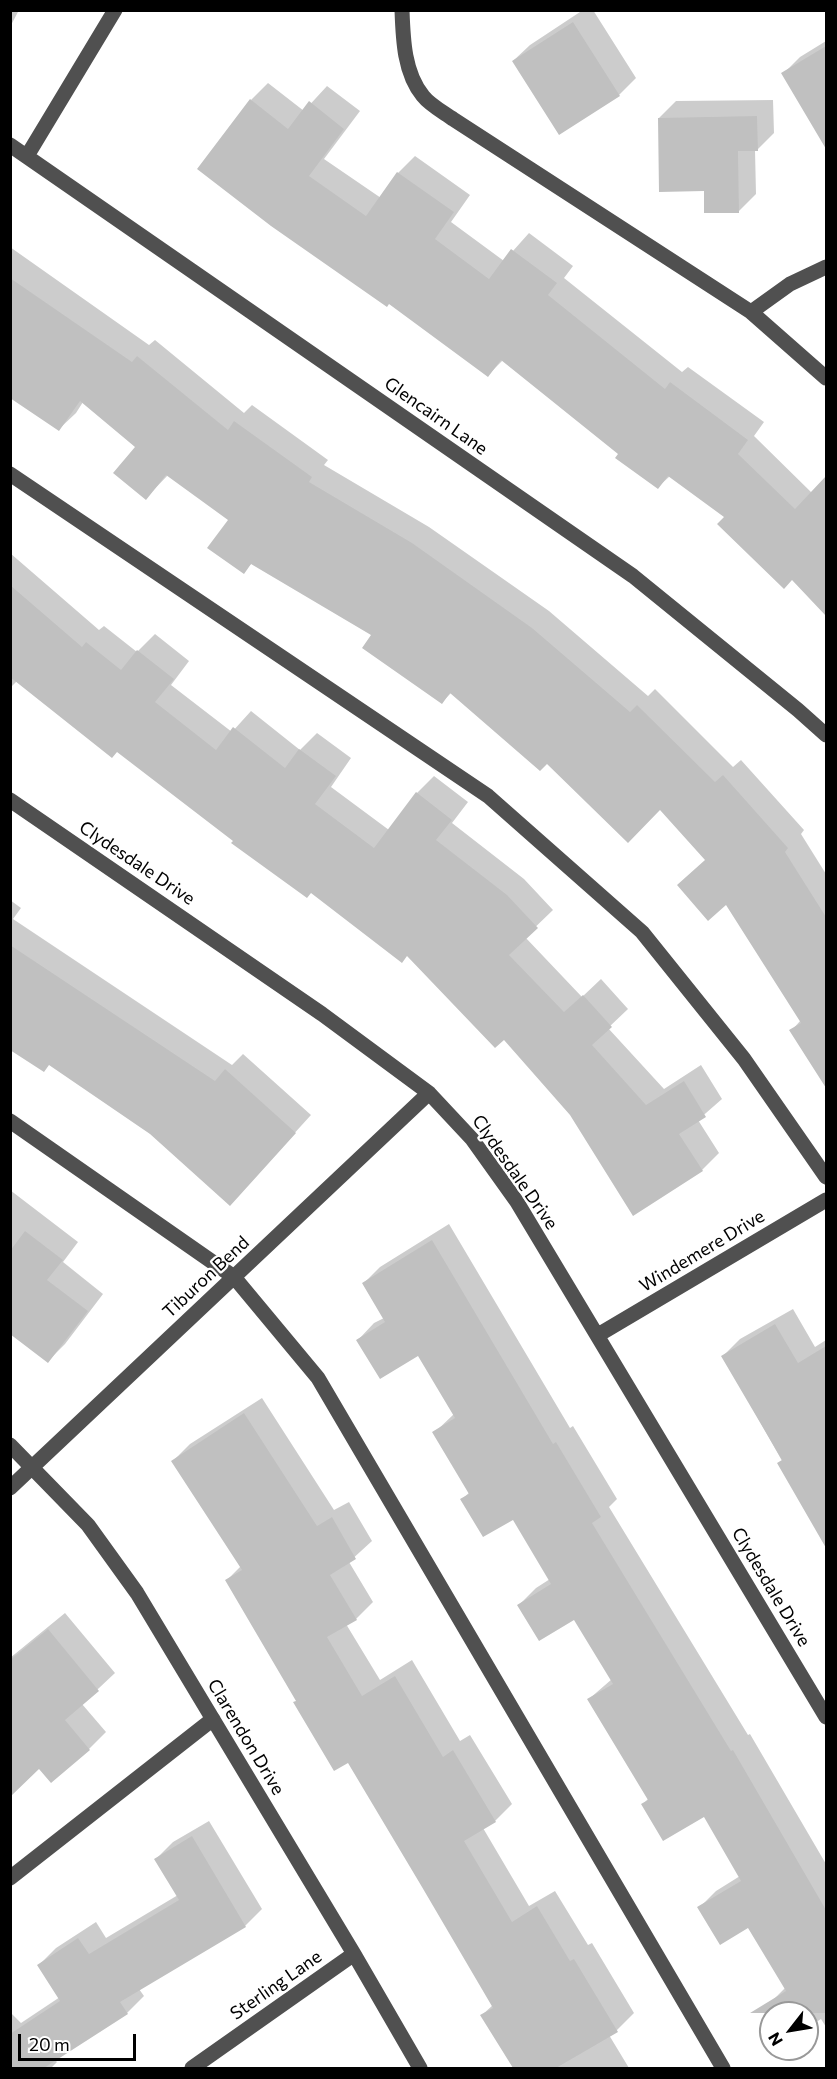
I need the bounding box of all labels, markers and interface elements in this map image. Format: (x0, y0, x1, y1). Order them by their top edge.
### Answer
street label: Glencairn Lane (380, 372, 492, 460)
street label: Clydesdale Drive (75, 816, 199, 910)
street label: Clydesdale Drive (467, 1111, 563, 1233)
street label: Windemere Drive (636, 1205, 768, 1297)
street label: Tiburon Bend (158, 1232, 254, 1322)
street label: Clydesdale Drive (727, 1524, 815, 1650)
street label: Clarendon Drive (203, 1675, 289, 1799)
street label: Sterling Lane (226, 1946, 326, 2024)
north arrow (759, 2001, 819, 2061)
scale bar (21, 2022, 140, 2060)
text: N (764, 2029, 786, 2050)
text: 20 m (29, 2033, 70, 2055)

